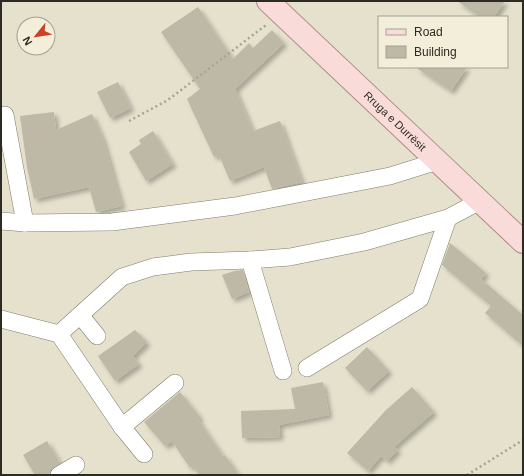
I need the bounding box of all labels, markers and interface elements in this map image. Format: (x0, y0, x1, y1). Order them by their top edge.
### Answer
north arrow (16, 16, 56, 56)
legend (378, 16, 508, 68)
text: Road (414, 25, 443, 39)
text: N (20, 35, 35, 47)
text: Building (414, 45, 457, 59)
street label: Rruga e Durrësit (362, 89, 429, 153)

